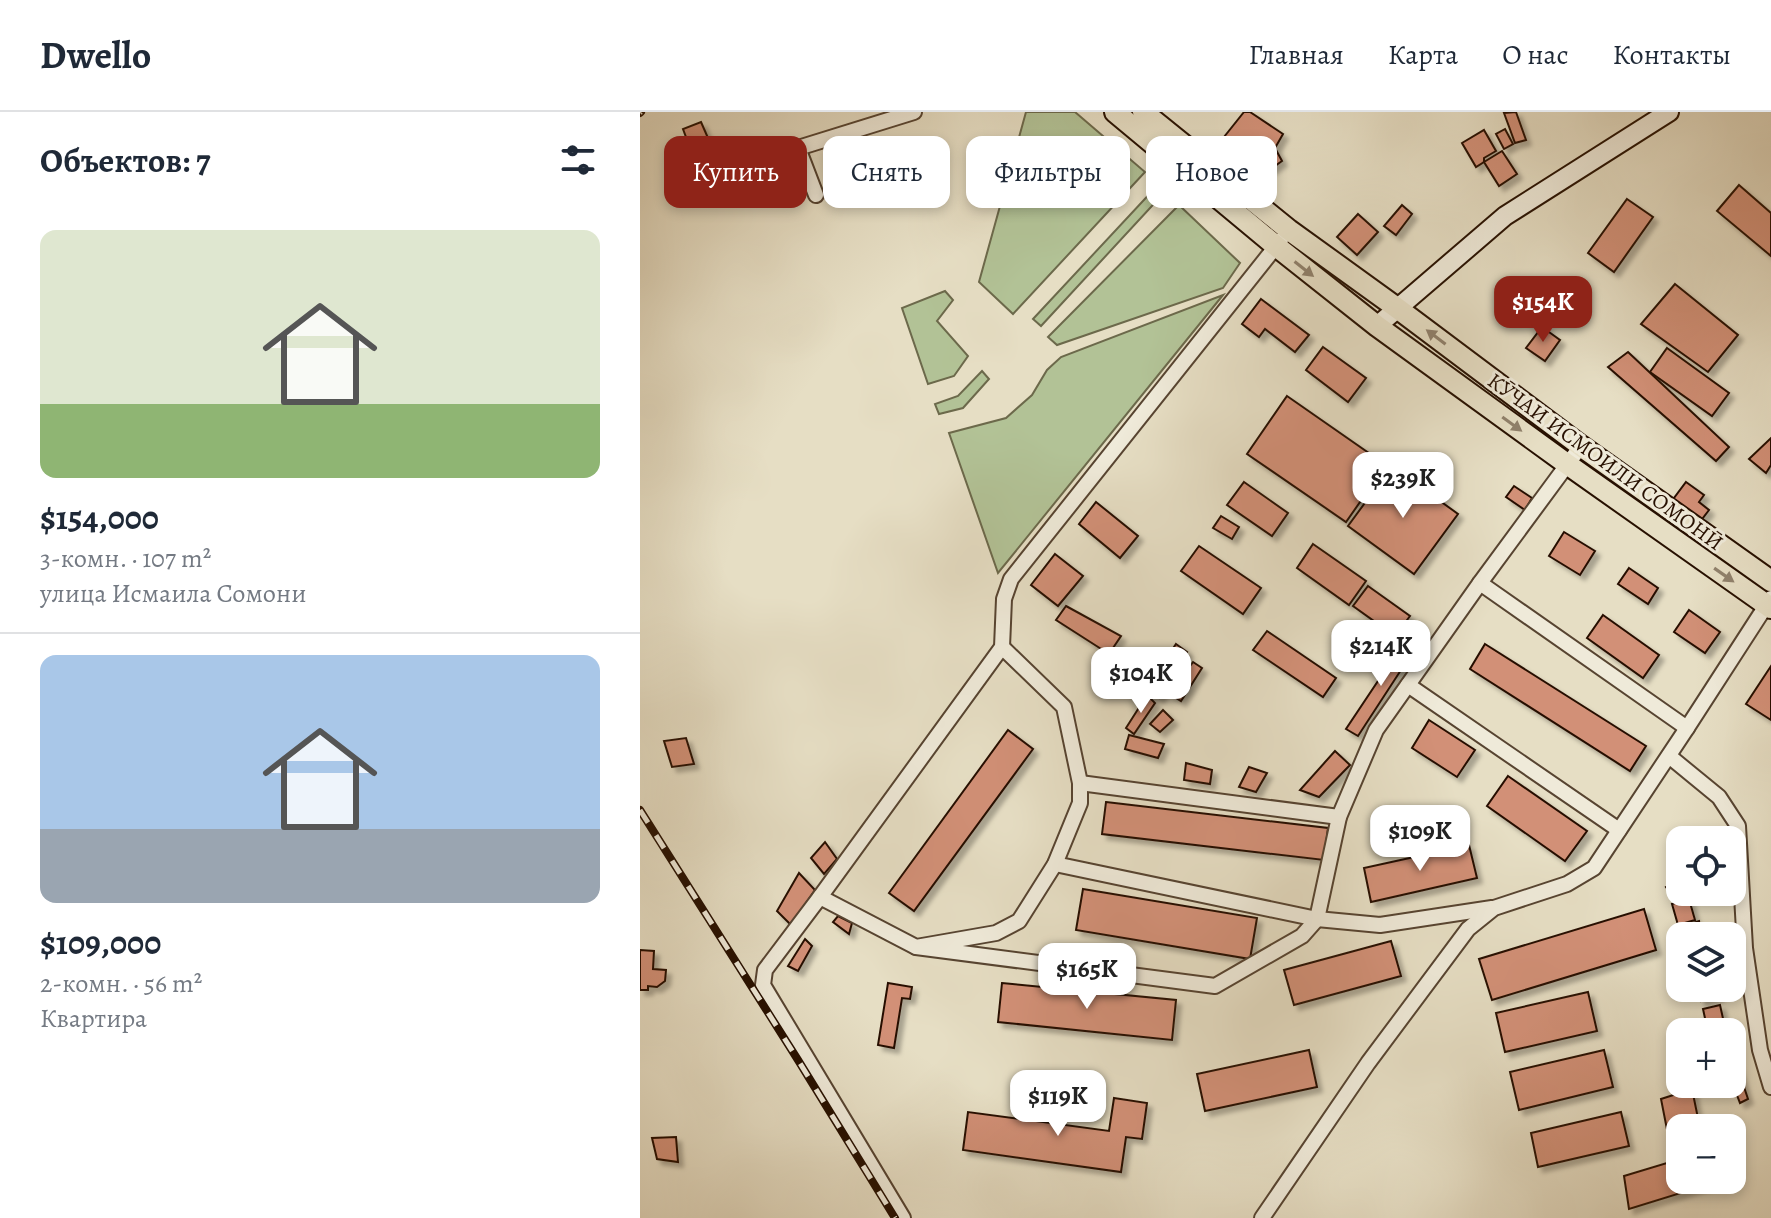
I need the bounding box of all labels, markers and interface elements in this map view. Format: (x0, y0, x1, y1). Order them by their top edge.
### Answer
text: Dwello (40, 29, 151, 81)
text: Главная (1248, 36, 1344, 74)
text: Карта (1388, 36, 1458, 74)
text: О нас (1502, 36, 1569, 74)
text: Контакты (1613, 36, 1731, 74)
chip: Купить (664, 136, 807, 208)
chip: Снять (823, 136, 950, 208)
chip: Фильтры (966, 136, 1130, 208)
chip: Новое (1146, 136, 1277, 208)
text: Объектов: 7 (40, 137, 211, 184)
icon: filters (556, 138, 600, 182)
one-way arrow (1294, 260, 1314, 276)
pin: $154K (1487, 276, 1599, 344)
icon: home (248, 282, 392, 426)
text: $154K (1512, 284, 1574, 319)
one-way arrow (1426, 330, 1446, 346)
street label: КӮЧАИ ИСМОИЛИ СОМОНӢ (1481, 366, 1729, 558)
one-way arrow (1502, 416, 1523, 432)
pin: $239K (1347, 452, 1459, 520)
text: $239K (1371, 460, 1435, 495)
text: $154,000 (40, 494, 159, 541)
text: 3-комн. · 107 m² (40, 541, 211, 576)
one-way arrow (1714, 567, 1734, 583)
text: улица Исмаила Сомони (40, 576, 306, 611)
pin: $214K (1325, 620, 1437, 688)
text: $214K (1349, 628, 1413, 663)
pin: $104K (1085, 647, 1197, 715)
text: $104K (1109, 655, 1173, 690)
icon: home (248, 707, 392, 851)
pin: $109K (1364, 805, 1476, 873)
text: $109K (1388, 813, 1452, 848)
map controls (1666, 826, 1746, 1194)
button: locate (1666, 826, 1746, 906)
text: $109,000 (40, 919, 161, 966)
button: layers (1666, 922, 1746, 1002)
pin: $165K (1031, 943, 1143, 1011)
text: $165K (1056, 951, 1118, 986)
text: 2-комн. · 56 m² (40, 966, 202, 1001)
text: Квартира (40, 1001, 147, 1036)
button: + (1666, 1018, 1746, 1098)
pin: $119K (1002, 1070, 1114, 1138)
text: $119K (1028, 1078, 1088, 1113)
button: − (1666, 1114, 1746, 1194)

